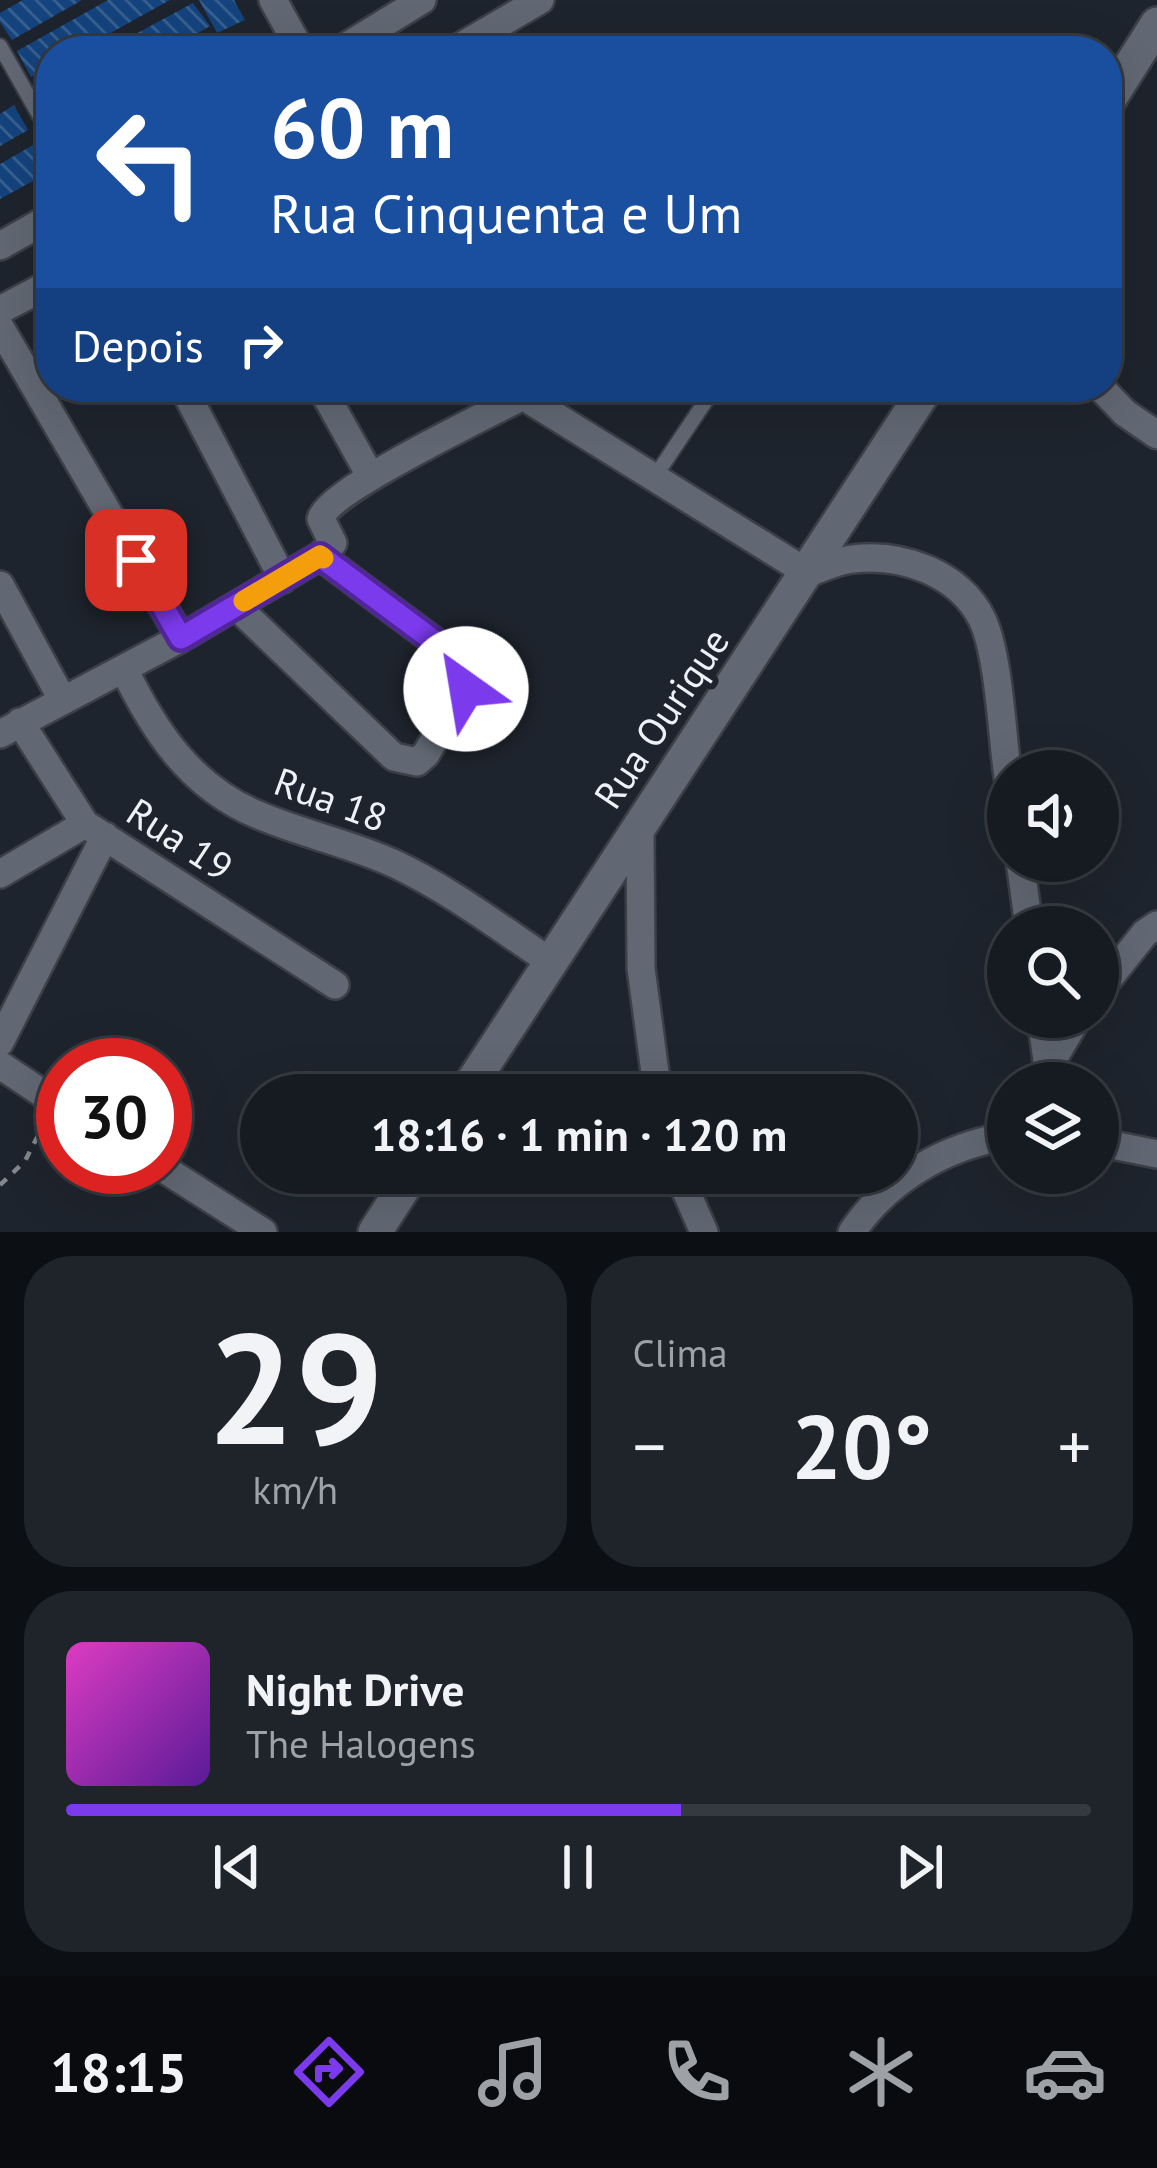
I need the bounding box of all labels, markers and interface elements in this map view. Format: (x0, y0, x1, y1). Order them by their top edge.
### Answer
text: 60 m (270, 72, 454, 181)
icon: left (72, 84, 228, 240)
text: Rua Cinquenta e Um (270, 178, 742, 248)
icon: right (228, 312, 294, 378)
text: Depois (72, 316, 204, 374)
pin (85, 509, 187, 611)
icon: arrive (103, 527, 169, 593)
street label: Rua Ourique (582, 618, 740, 818)
position arrow (403, 626, 529, 752)
map controls (987, 750, 1119, 1194)
button: sound (987, 750, 1119, 882)
street label: Rua 18 (268, 755, 394, 843)
street label: Rua 19 (117, 786, 243, 892)
button: search (987, 906, 1119, 1038)
speed limit sign: 30 (36, 1038, 192, 1194)
button: layers (987, 1062, 1119, 1194)
text: 18:16 · 1 min · 120 m (371, 1105, 787, 1163)
text: 29 (207, 1285, 384, 1487)
text: Clima (633, 1327, 728, 1378)
text: 20° (791, 1387, 932, 1504)
text: − (633, 1403, 666, 1488)
text: + (1058, 1403, 1091, 1488)
text: km/h (253, 1464, 338, 1515)
text: Night Drive (246, 1660, 464, 1718)
text: The Halogens (246, 1718, 476, 1769)
icon: previous (204, 1834, 270, 1900)
icon: pause (545, 1834, 611, 1900)
icon: next (887, 1834, 953, 1900)
icon: directions (287, 2030, 371, 2114)
icon: music (471, 2030, 555, 2114)
icon: phone (655, 2030, 739, 2114)
icon: climate (839, 2030, 923, 2114)
icon: car (1023, 2030, 1107, 2114)
text: 18:15 (50, 2037, 187, 2107)

